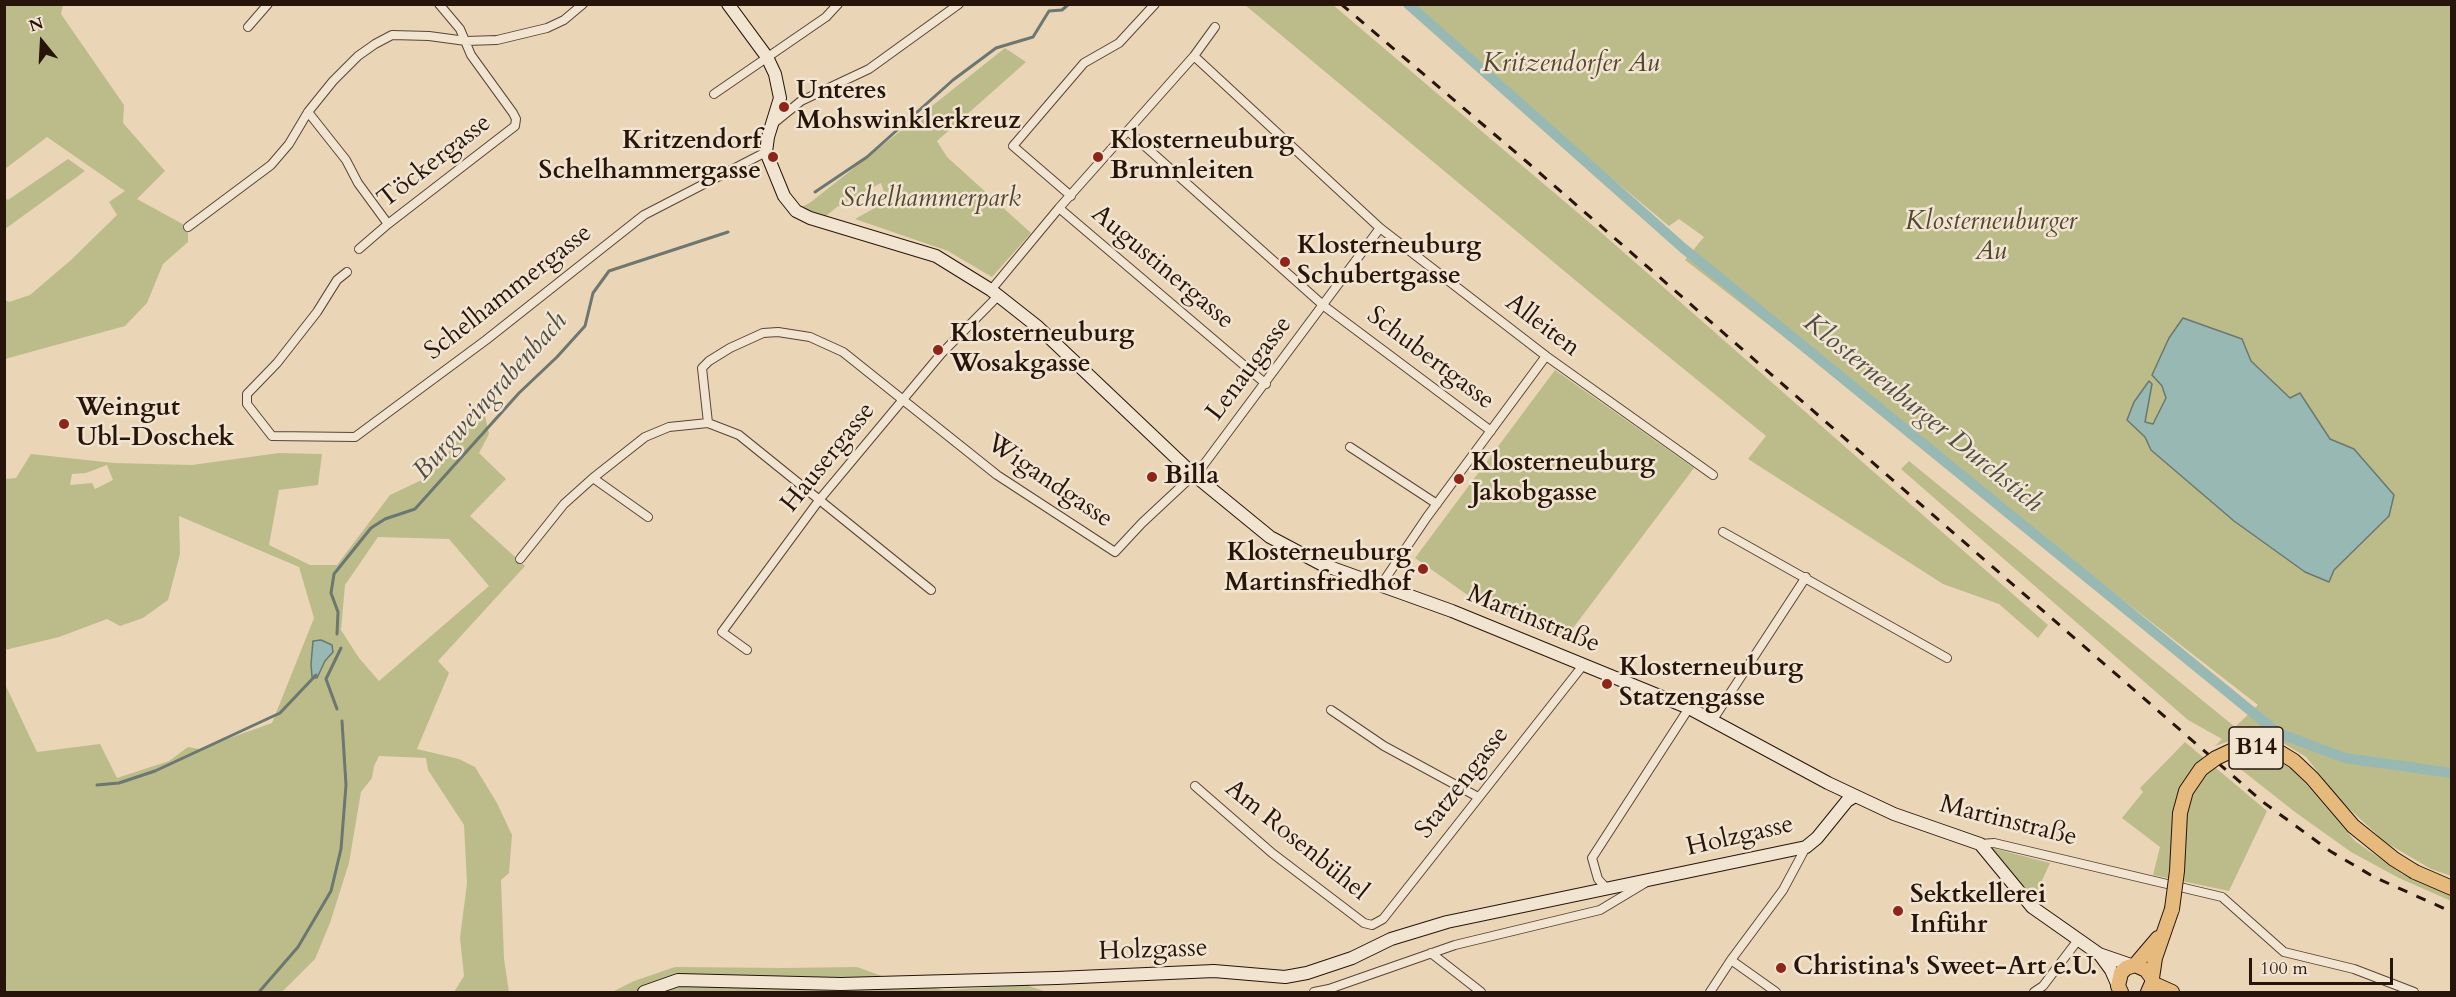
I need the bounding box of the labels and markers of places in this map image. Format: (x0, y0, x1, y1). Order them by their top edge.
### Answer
place label: Unteres Mohswinklerkreuz (796, 76, 1021, 138)
marker: Unteres Mohswinklerkreuz (777, 100, 791, 114)
place label: Kritzendorf Schelhammergasse (539, 126, 761, 188)
place label: Klosterneuburg Brunnleiten (1110, 126, 1294, 188)
marker: Kritzendorf Schelhammergasse (766, 150, 780, 164)
marker: Klosterneuburg Brunnleiten (1091, 150, 1105, 164)
place label: Klosterneuburg Schubertgasse (1297, 231, 1481, 292)
marker: Klosterneuburg Schubertgasse (1278, 255, 1292, 269)
place label: Klosterneuburg Wosakgasse (950, 319, 1134, 380)
marker: Klosterneuburg Wosakgasse (931, 343, 945, 357)
place label: Weingut Ubl-Doschek (76, 393, 235, 454)
marker: Weingut Ubl-Doschek (57, 417, 71, 431)
place label: Klosterneuburg Jakobgasse (1471, 448, 1655, 509)
place label: Billa (1164, 461, 1219, 493)
marker: Billa (1145, 470, 1159, 484)
marker: Klosterneuburg Jakobgasse (1452, 472, 1466, 486)
place label: Klosterneuburg Martinsfriedhof (1224, 538, 1411, 600)
marker: Klosterneuburg Martinsfriedhof (1416, 562, 1430, 576)
place label: Klosterneuburg Statzengasse (1619, 653, 1803, 714)
marker: Klosterneuburg Statzengasse (1600, 677, 1614, 691)
place label: Sektkellerei Inführ (1910, 880, 2046, 942)
marker: Sektkellerei Inführ (1891, 904, 1905, 918)
place label: Christina's Sweet-Art e.U. (1793, 952, 2098, 984)
marker: Christina's Sweet-Art e.U. (1774, 961, 1788, 975)

